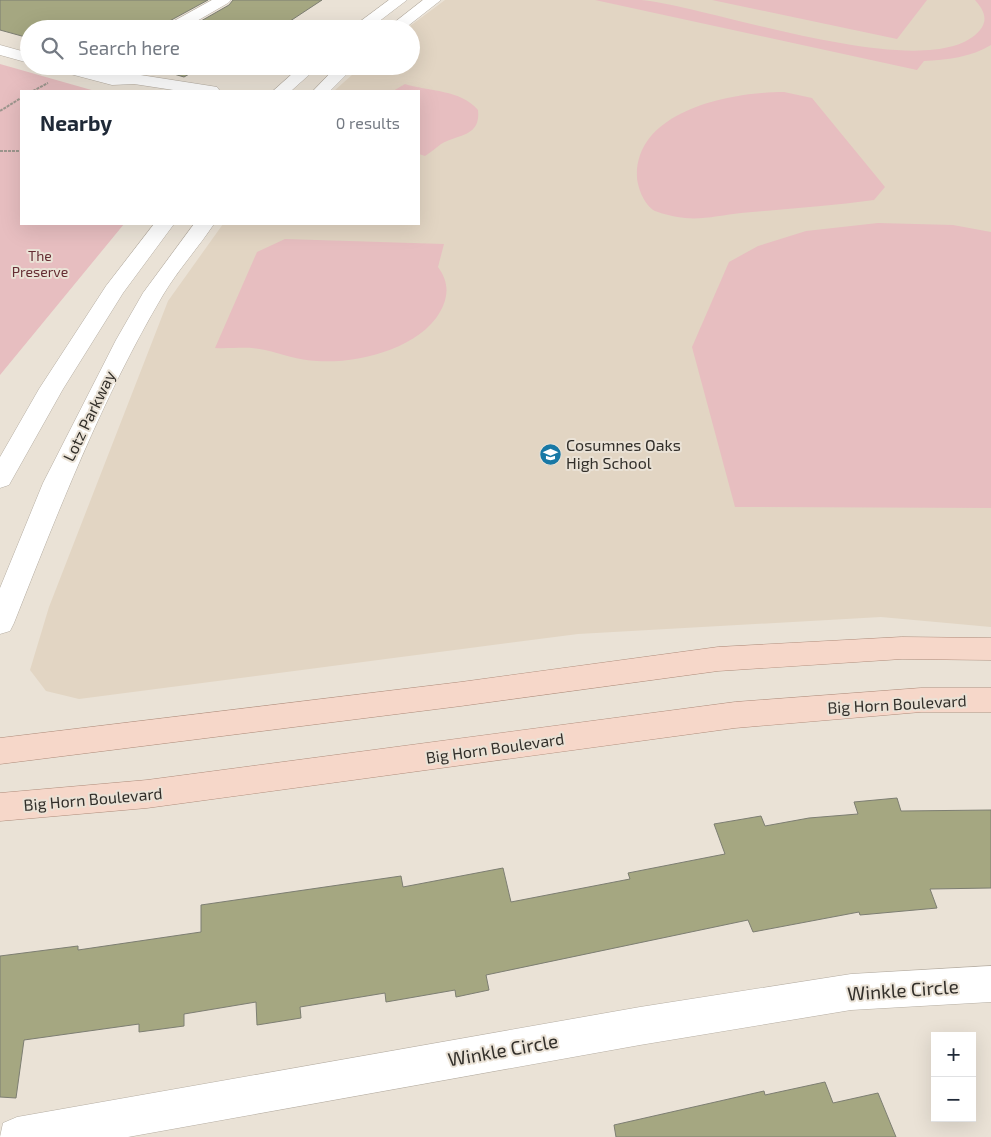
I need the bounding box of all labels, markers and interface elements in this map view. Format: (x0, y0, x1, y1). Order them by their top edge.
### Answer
search box (20, 20, 420, 75)
icon: search (38, 34, 66, 62)
text: Search here (78, 36, 180, 59)
text: Nearby (40, 110, 112, 135)
text: 0 results (336, 113, 400, 132)
park label: The Preserve (12, 247, 68, 280)
street label: Lotz Parkway (58, 367, 119, 464)
place label: Cosumnes Oaks High School (566, 435, 681, 472)
school or university icon: Cosumnes Oaks High School (538, 442, 562, 466)
street label: Big Horn Boulevard (827, 690, 967, 717)
street label: Big Horn Boulevard (425, 728, 565, 767)
street label: Big Horn Boulevard (23, 783, 163, 814)
street label: Winkle Circle (847, 974, 959, 1005)
street label: Winkle Circle (446, 1028, 560, 1071)
map controls (931, 1032, 976, 1122)
button: + (931, 1032, 976, 1077)
button: − (931, 1077, 976, 1122)

